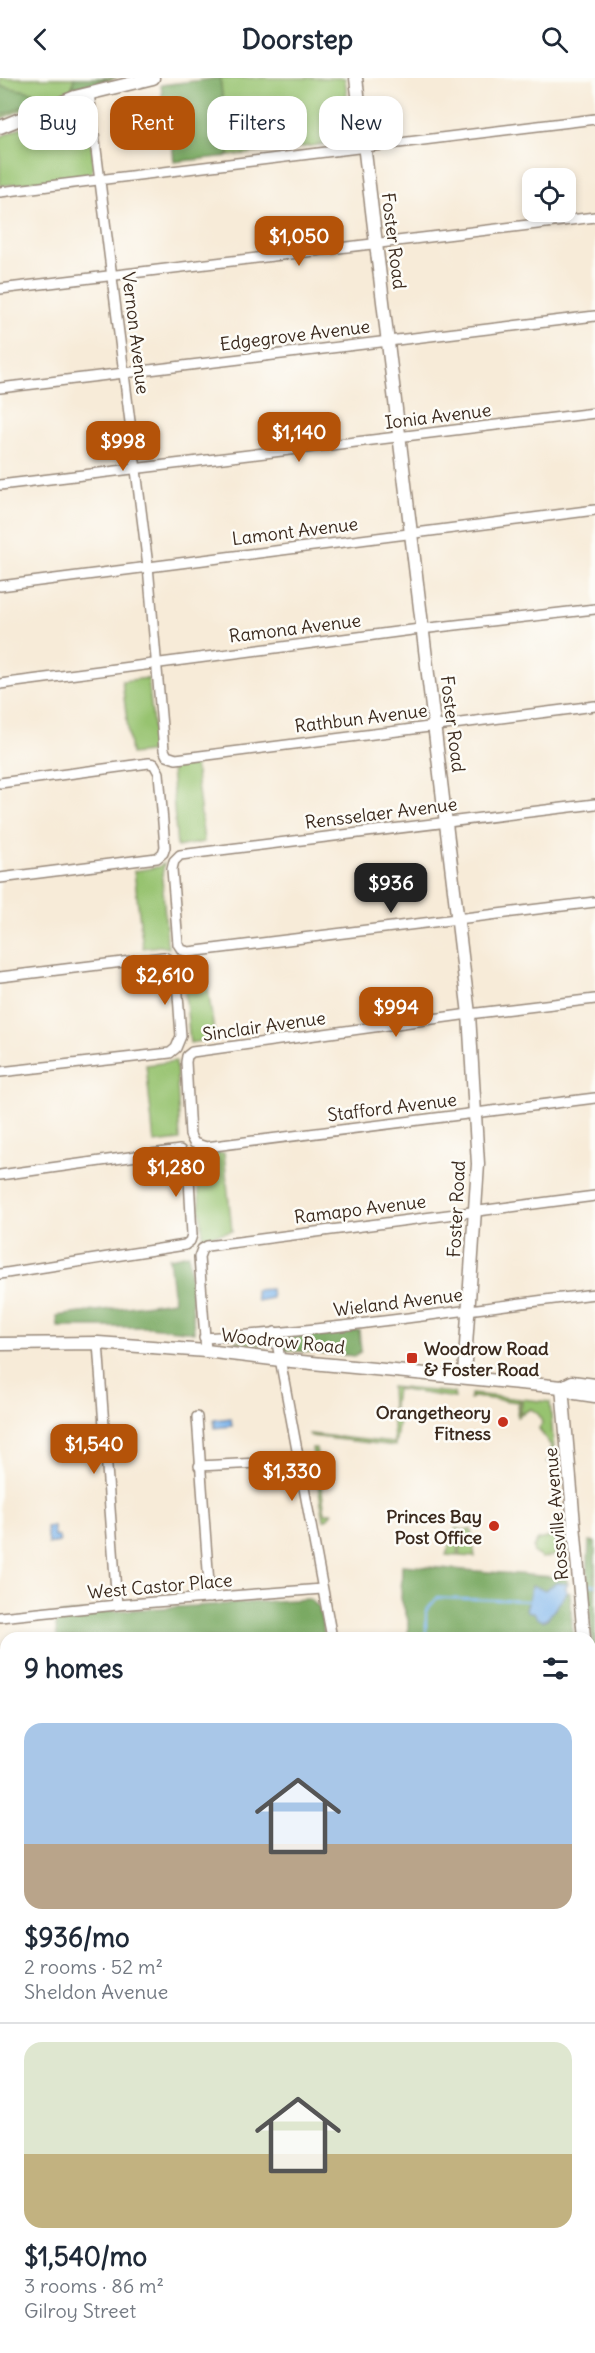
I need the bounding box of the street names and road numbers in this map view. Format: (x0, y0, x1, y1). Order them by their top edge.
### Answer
street label: Foster Road (377, 191, 411, 291)
street label: Vernon Avenue (117, 270, 155, 396)
street label: Edgegrove Avenue (219, 314, 371, 356)
street label: Ionia Avenue (384, 398, 492, 434)
street label: Lamont Avenue (231, 512, 359, 550)
street label: Ramona Avenue (228, 608, 362, 648)
street label: Foster Road (436, 674, 470, 774)
street label: Rathbun Avenue (293, 698, 429, 738)
street label: Rensselaer Avenue (304, 792, 458, 834)
street label: Sinclair Avenue (201, 1006, 327, 1046)
street label: Stafford Avenue (326, 1088, 458, 1126)
street label: Foster Road (442, 1159, 470, 1258)
street label: Ramapo Avenue (293, 1189, 427, 1229)
street label: Wieland Avenue (332, 1283, 464, 1321)
street label: Woodrow Road (220, 1323, 347, 1359)
street label: Rossville Avenue (539, 1447, 573, 1581)
street label: West Castor Place (87, 1568, 233, 1604)

